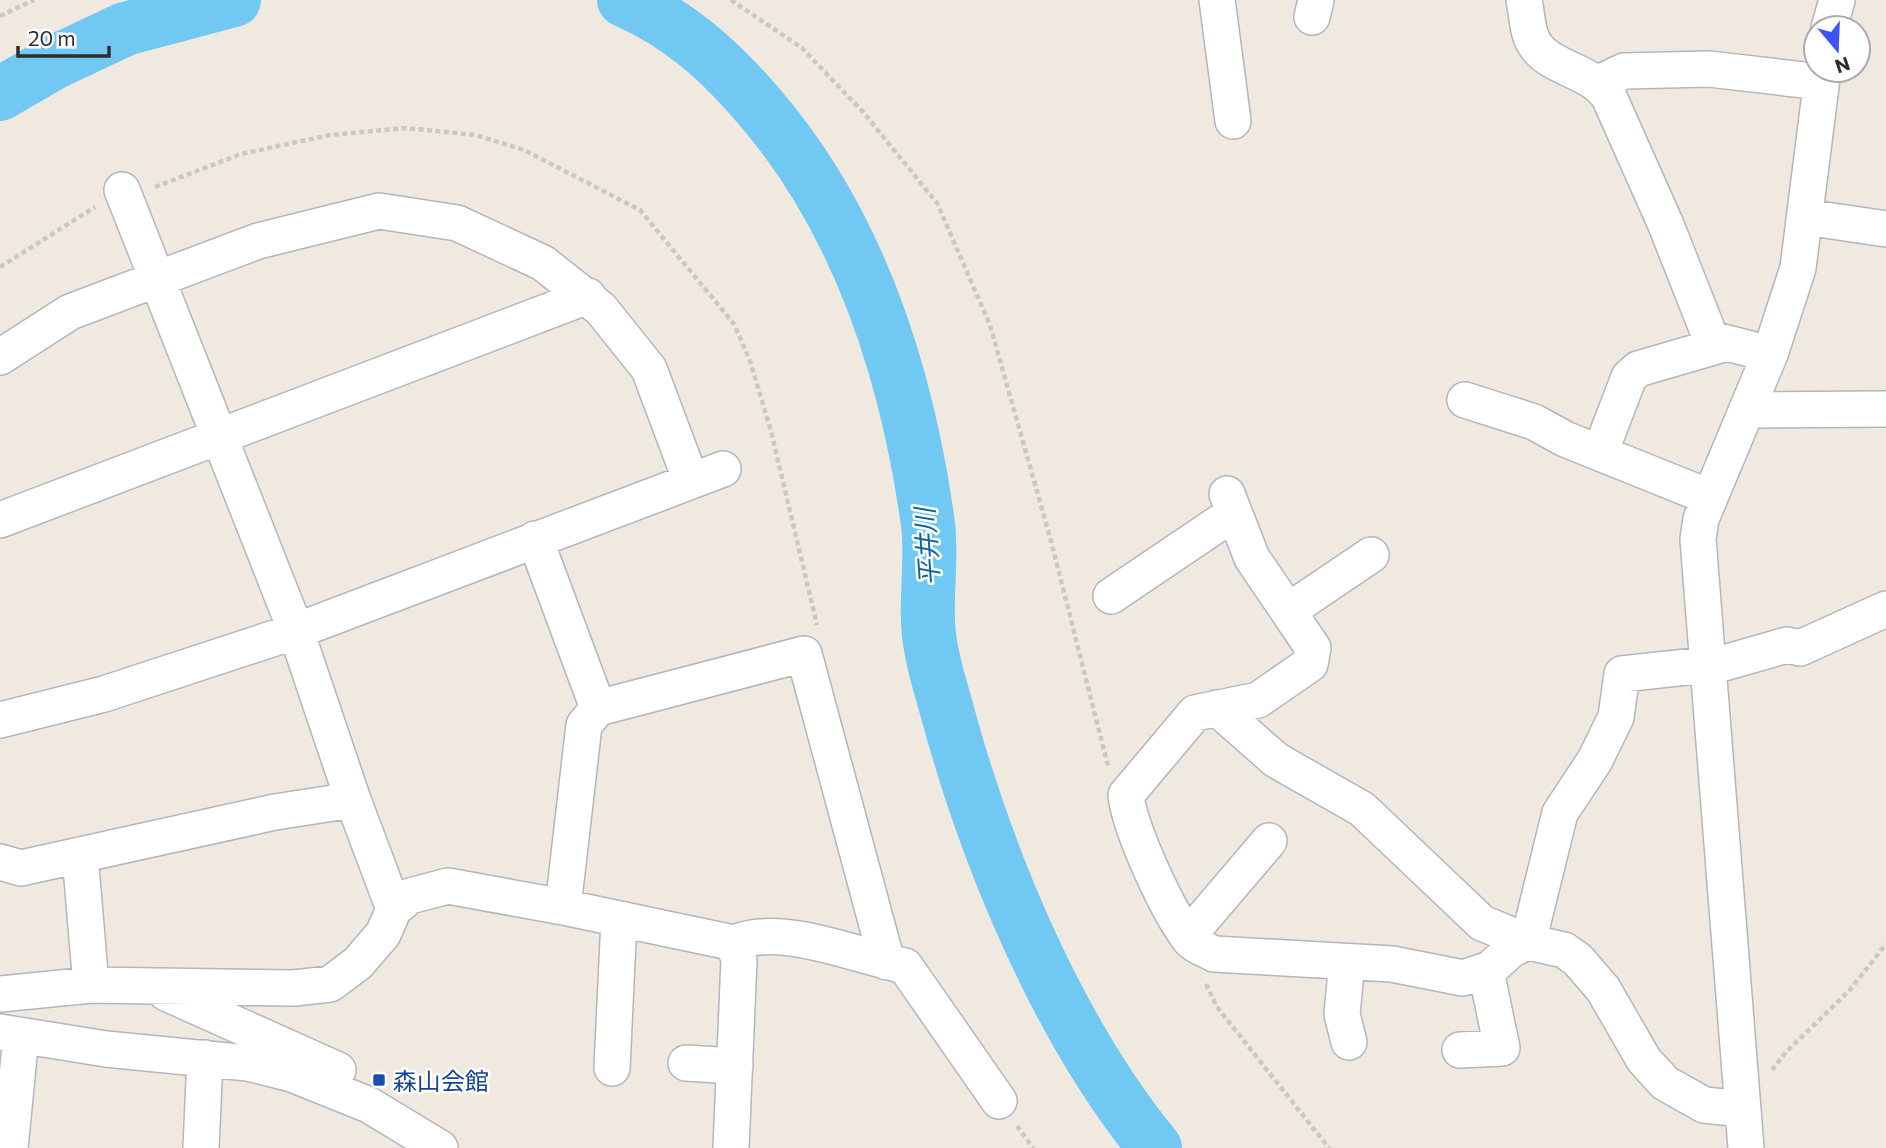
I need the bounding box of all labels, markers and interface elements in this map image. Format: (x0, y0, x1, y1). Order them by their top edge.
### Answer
scale bar (18, 14, 108, 58)
north arrow (1802, 14, 1872, 84)
text: 20 m (28, 25, 76, 50)
text: N (1832, 52, 1853, 79)
water label: 平井川 (908, 504, 944, 587)
place label: 森山会館 (393, 1066, 489, 1095)
marker: 森山会館 (371, 1072, 387, 1088)

